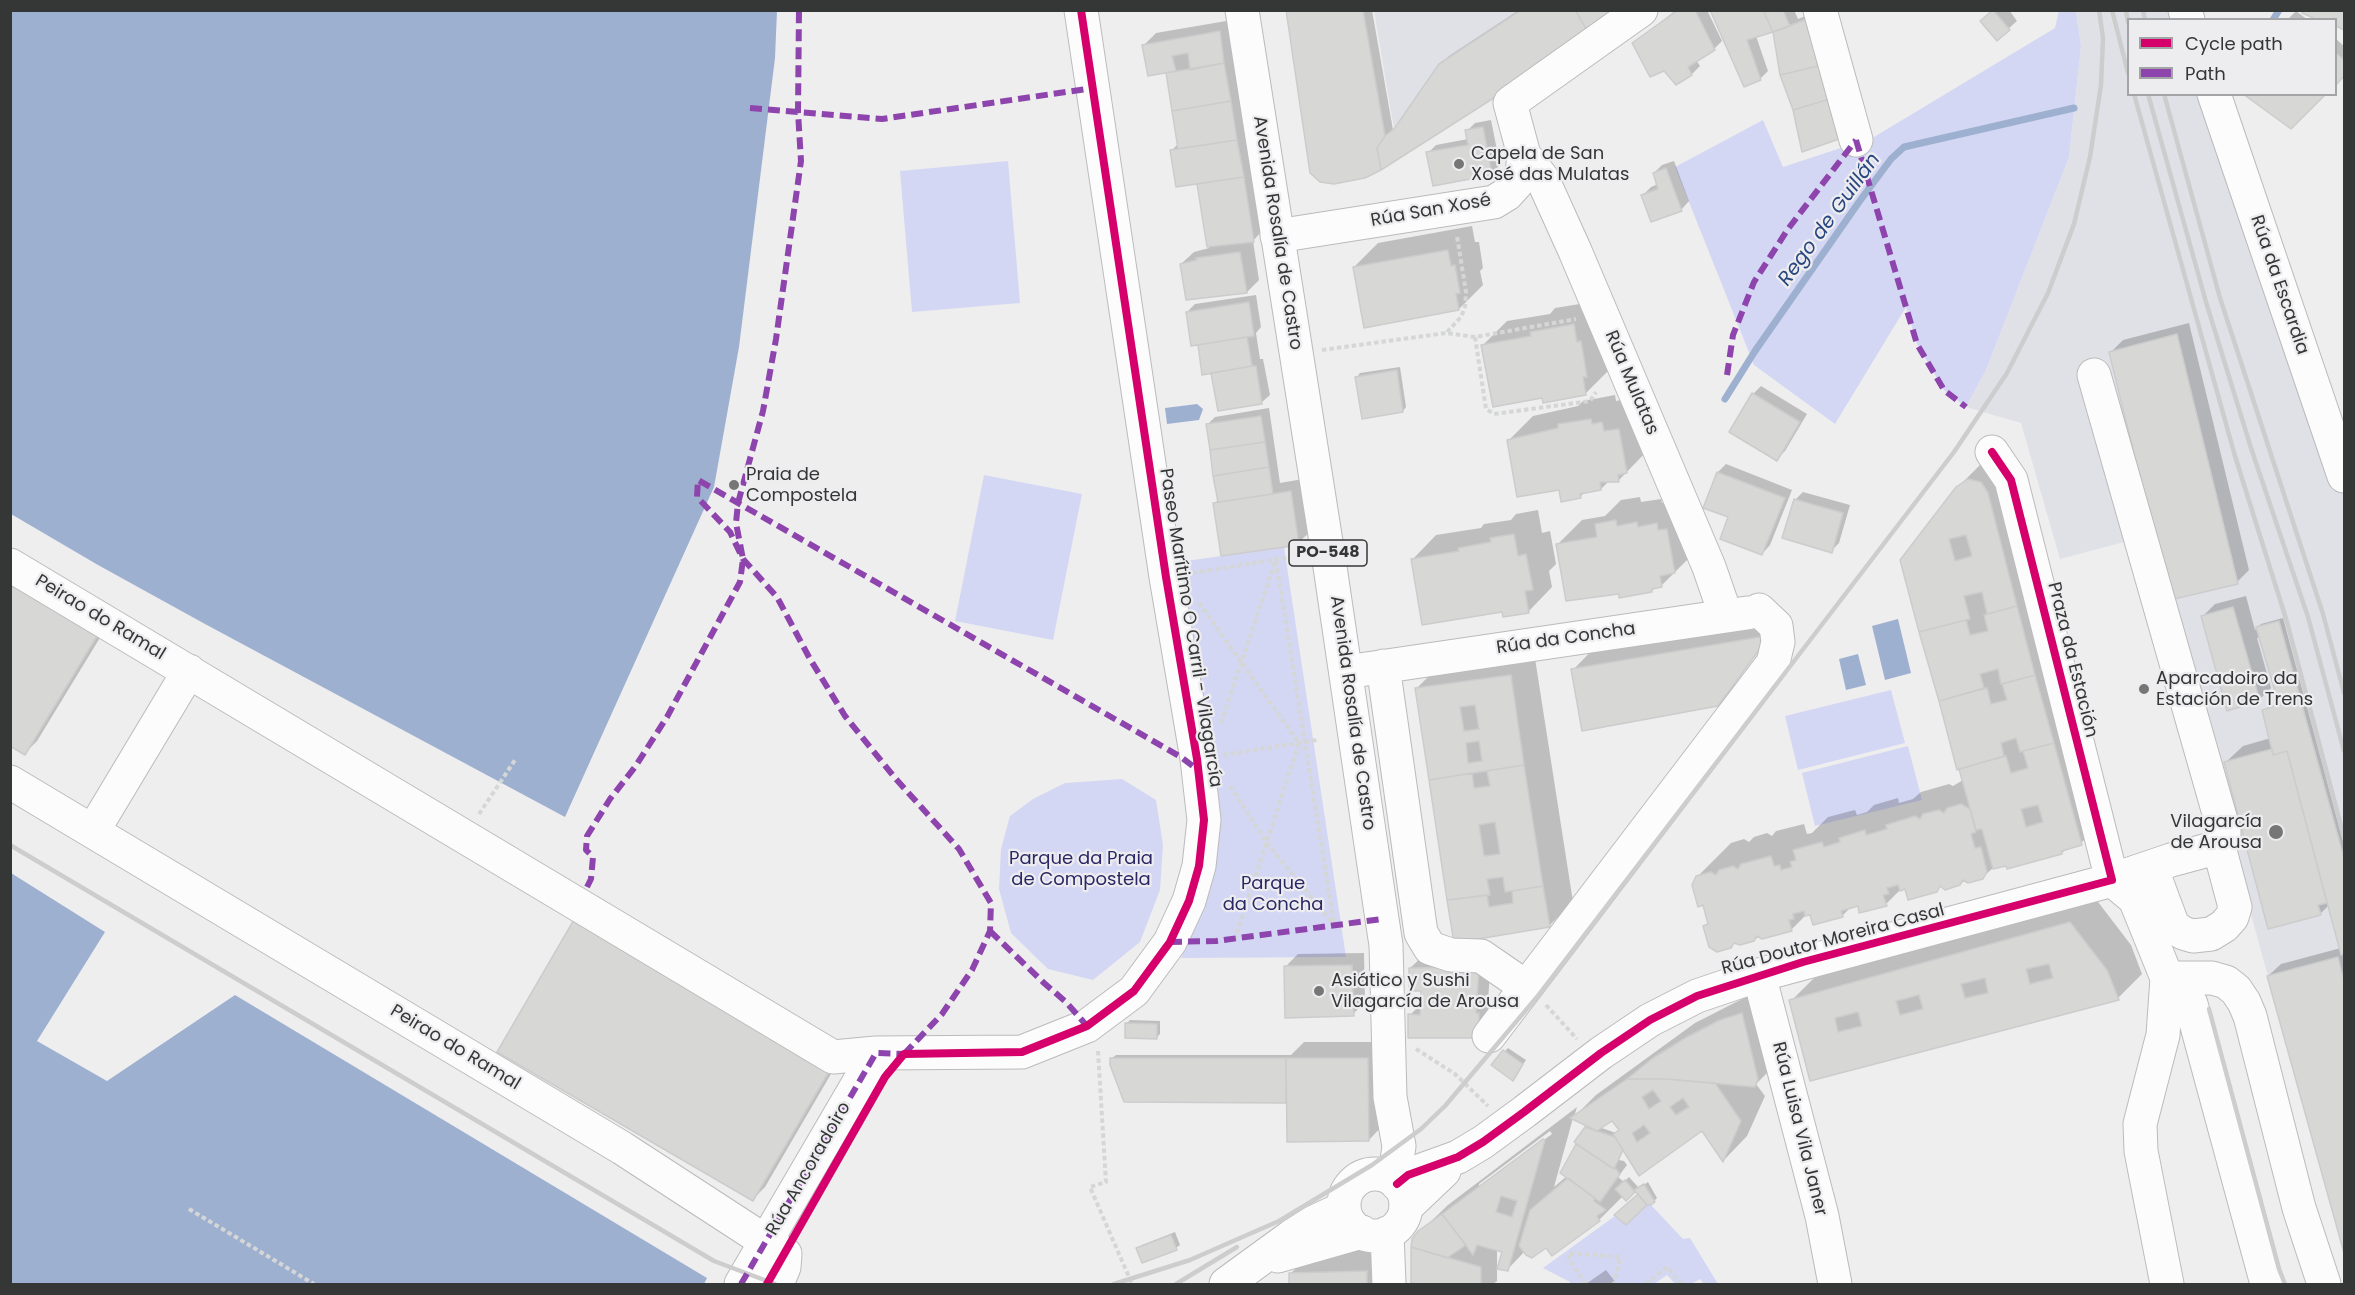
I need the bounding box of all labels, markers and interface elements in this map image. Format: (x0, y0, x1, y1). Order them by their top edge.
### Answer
legend (2127, 18, 2337, 96)
text: Cycle path (2185, 31, 2283, 56)
text: Path (2185, 61, 2226, 86)
street label: Avenida Rosalía de Castro (1248, 114, 1306, 352)
place label: Capela de San Xosé das Mulatas (1471, 143, 1629, 186)
water label: Rego de Guillán (1774, 149, 1886, 291)
marker: Capela de San Xosé das Mulatas (1452, 157, 1466, 171)
street label: Rúa San Xosé (1369, 190, 1493, 232)
street label: Rúa da Escardia (2245, 213, 2313, 357)
street label: Rúa Mulatas (1599, 328, 1663, 438)
place label: Praia de Compostela (746, 464, 857, 506)
street label: Paseo Marítimo O Carril - Vilagarcía (1154, 467, 1226, 789)
marker: Praia de Compostela (727, 478, 741, 492)
road number: PO-548 (1289, 540, 1367, 566)
street label: Peirao do Ramal (31, 571, 169, 665)
street label: Praza da Estación (2042, 580, 2102, 740)
street label: Avenida Rosalía de Castro (1325, 594, 1379, 832)
street label: Rúa da Concha (1495, 619, 1637, 659)
place label: Aparcadoiro da Estación de Trens (2156, 668, 2313, 710)
marker: Aparcadoiro da Estación de Trens (2137, 682, 2151, 696)
place label: Vilagarcía de Arousa (2170, 811, 2262, 854)
marker: Vilagarcía de Arousa (2267, 823, 2285, 841)
park label: Parque da Praia de Compostela (1009, 848, 1153, 890)
park label: Parque da Concha (1223, 873, 1323, 916)
street label: Rúa Doutor Moreira Casal (1719, 900, 1947, 980)
place label: Asiático y Sushi Vilagarcía de Arousa (1331, 970, 1519, 1012)
marker: Asiático y Sushi Vilagarcía de Arousa (1312, 984, 1326, 998)
street label: Peirao do Ramal (386, 1001, 524, 1095)
street label: Rúa Luisa Vila Janer (1767, 1040, 1831, 1218)
street label: Rúa Ancoradoiro (762, 1098, 856, 1240)

